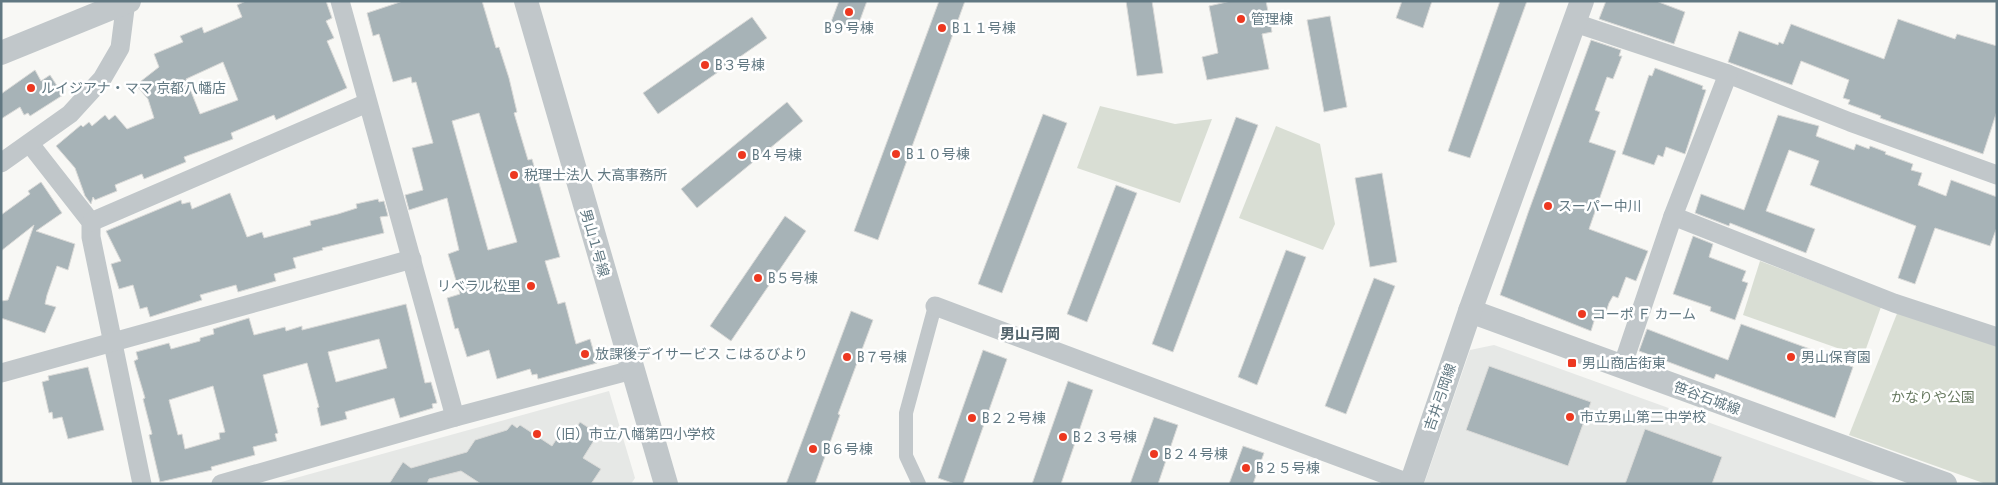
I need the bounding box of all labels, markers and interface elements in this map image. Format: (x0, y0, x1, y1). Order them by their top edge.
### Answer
marker: B９号棟 (843, 6, 855, 18)
place label: 管理棟 (1251, 11, 1293, 27)
marker: 管理棟 (1235, 13, 1247, 25)
place label: B９号棟 (824, 20, 874, 36)
place label: B１１号棟 (952, 20, 1016, 36)
marker: B１１号棟 (936, 22, 948, 34)
place label: B３号棟 (715, 57, 765, 73)
marker: B３号棟 (699, 59, 711, 71)
place label: ルイジアナ・ママ 京都八幡店 (41, 80, 226, 96)
marker: ルイジアナ・ママ 京都八幡店 (25, 82, 37, 94)
place label: B１０号棟 (906, 146, 970, 162)
place label: B４号棟 (752, 147, 802, 163)
marker: B１０号棟 (890, 148, 902, 160)
marker: B４号棟 (736, 149, 748, 161)
place label: 税理士法人 大高事務所 (524, 167, 667, 183)
marker: 税理士法人 大高事務所 (508, 169, 520, 181)
place label: スーパー中川 (1558, 198, 1642, 214)
marker: スーパー中川 (1542, 200, 1554, 212)
street label: 男山１号線 (578, 207, 612, 279)
place label: B５号棟 (768, 270, 818, 286)
marker: B５号棟 (752, 272, 764, 284)
place label: リベラル松里 (437, 278, 521, 294)
marker: リベラル松里 (525, 280, 537, 292)
place label: コーポ Ｆ カーム (1592, 306, 1696, 322)
marker: コーポ Ｆ カーム (1576, 308, 1588, 320)
district label: 男山弓岡 (1000, 325, 1060, 343)
place label: 放課後デイサービス こはるびより (595, 346, 808, 362)
marker: 放課後デイサービス こはるびより (579, 348, 591, 360)
place label: B７号棟 (857, 349, 907, 365)
place label: 男山保育園 (1801, 349, 1871, 365)
marker: B７号棟 (841, 351, 853, 363)
marker: 男山保育園 (1785, 351, 1797, 363)
place label: 男山商店街東 (1582, 355, 1666, 371)
marker: 男山商店街東 (1566, 357, 1578, 369)
street label: 吉井弓岡線 (1421, 361, 1459, 433)
street label: 笹谷石城線 (1671, 379, 1743, 417)
park label: かなりや公園 (1891, 389, 1975, 405)
place label: 市立男山第二中学校 (1580, 409, 1706, 425)
place label: B２２号棟 (982, 410, 1046, 426)
marker: 市立男山第二中学校 (1564, 411, 1576, 423)
marker: B２２号棟 (966, 412, 978, 424)
place label: （旧）市立八幡第四小学校 (547, 426, 715, 442)
marker: （旧）市立八幡第四小学校 (531, 428, 543, 440)
place label: B２３号棟 (1073, 429, 1137, 445)
marker: B２３号棟 (1057, 431, 1069, 443)
place label: B６号棟 (823, 441, 873, 457)
marker: B６号棟 (807, 443, 819, 455)
place label: B２４号棟 (1164, 446, 1228, 462)
marker: B２４号棟 (1148, 448, 1160, 460)
place label: B２５号棟 (1256, 460, 1320, 476)
marker: B２５号棟 (1240, 462, 1252, 474)

